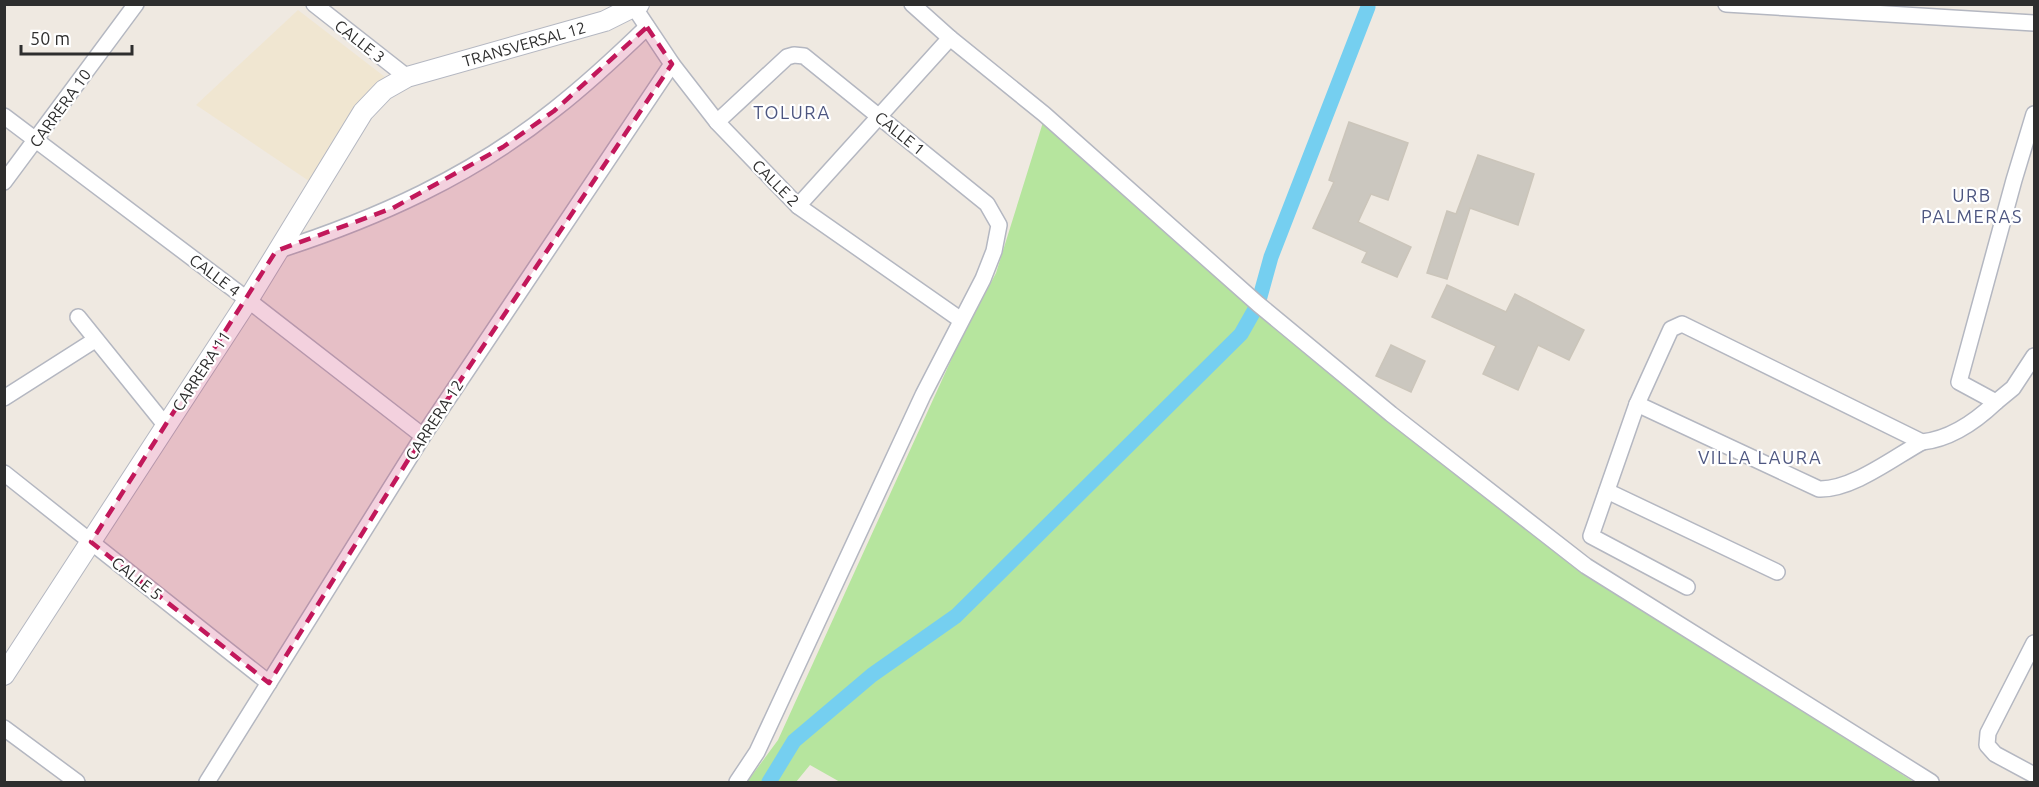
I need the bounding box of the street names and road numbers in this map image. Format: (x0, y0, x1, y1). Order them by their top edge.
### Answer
street label: CALLE 3 (331, 16, 389, 66)
street label: TRANSVERSAL 12 (460, 18, 588, 70)
street label: CARRERA 10 (26, 65, 94, 151)
street label: CALLE 1 (872, 108, 928, 158)
street label: CALLE 2 (749, 156, 803, 210)
street label: CALLE 4 (186, 250, 244, 300)
street label: CARRERA 11 (168, 327, 234, 415)
street label: CARRERA 12 (401, 376, 467, 464)
street label: CALLE 5 (108, 553, 166, 603)

